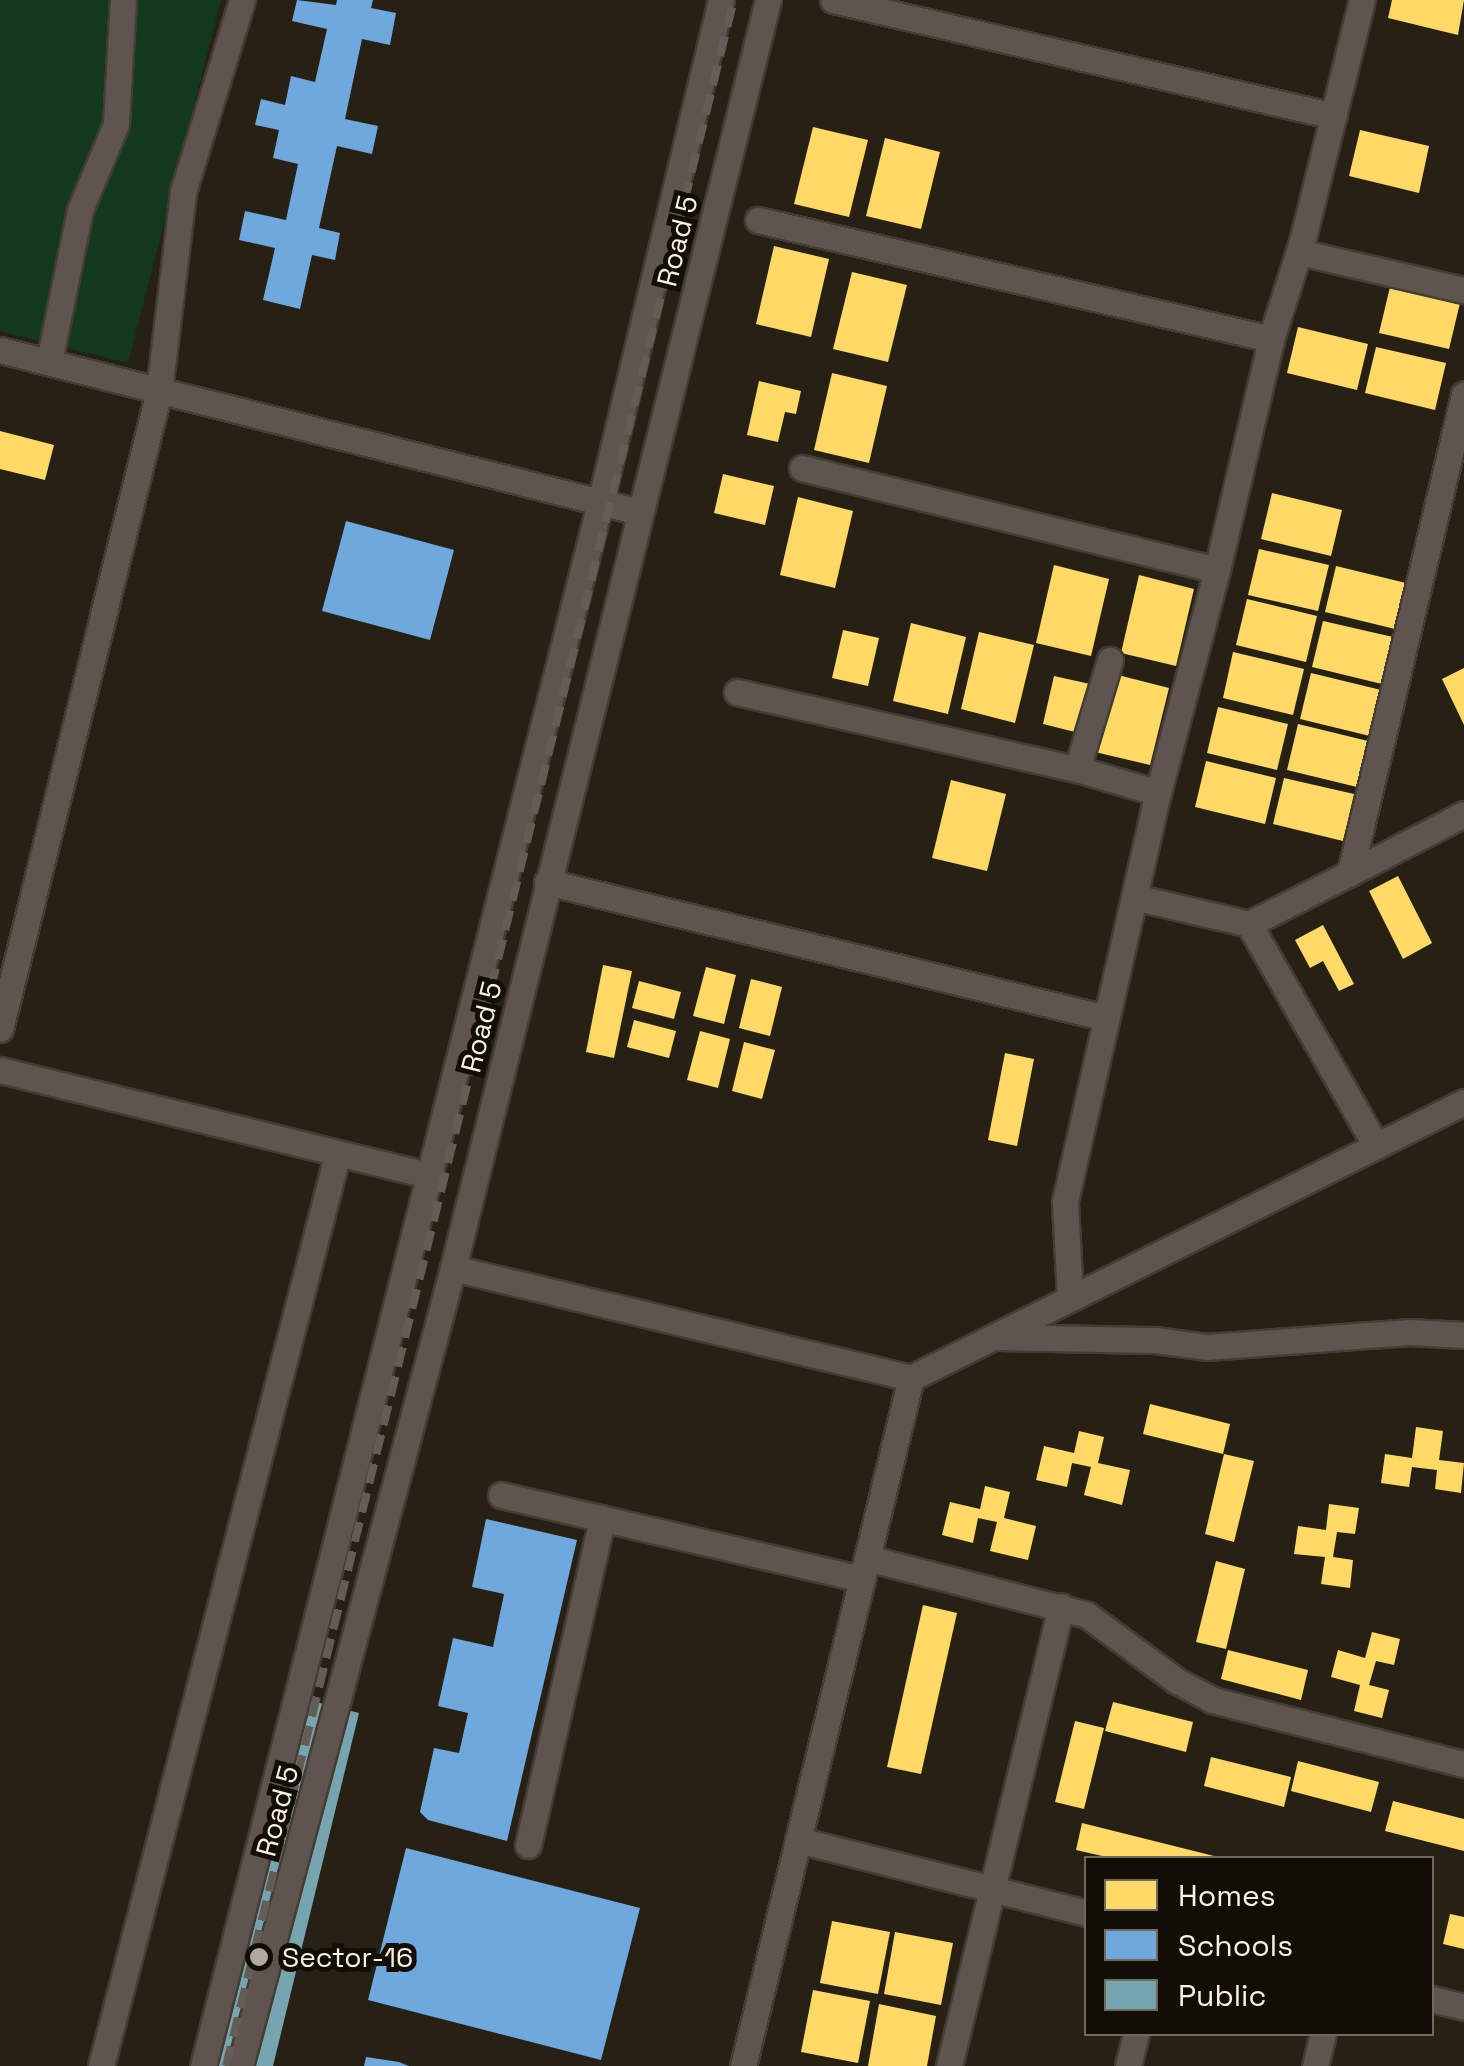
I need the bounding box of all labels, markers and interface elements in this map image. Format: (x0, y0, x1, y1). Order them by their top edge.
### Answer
street label: Road 5 (649, 192, 705, 290)
street label: Road 5 (453, 978, 509, 1076)
street label: Road 5 (249, 1762, 305, 1860)
legend (1084, 1856, 1434, 2036)
text: Homes (1178, 1876, 1276, 1915)
text: Schools (1178, 1926, 1293, 1965)
place label: Sector-16 (282, 1940, 413, 1974)
marker: Sector-16 (246, 1944, 272, 1970)
text: Public (1178, 1976, 1266, 2015)

